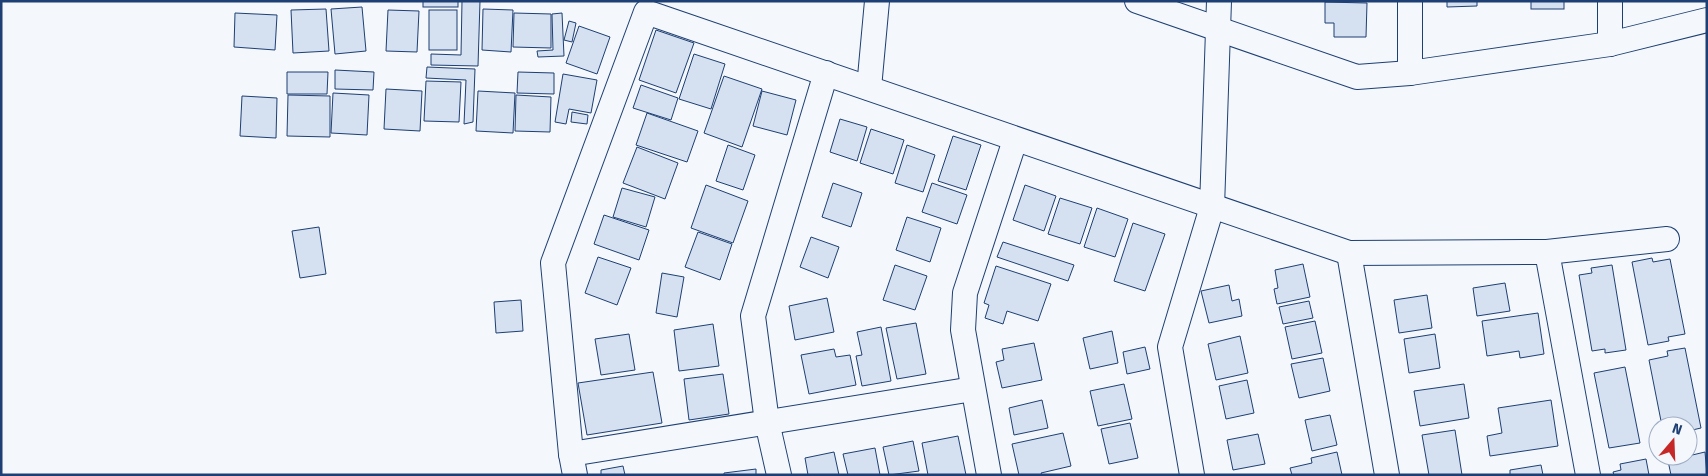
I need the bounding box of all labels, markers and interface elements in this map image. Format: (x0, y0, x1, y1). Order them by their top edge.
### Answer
north arrow (1648, 416, 1698, 466)
text: N (1670, 420, 1684, 439)

